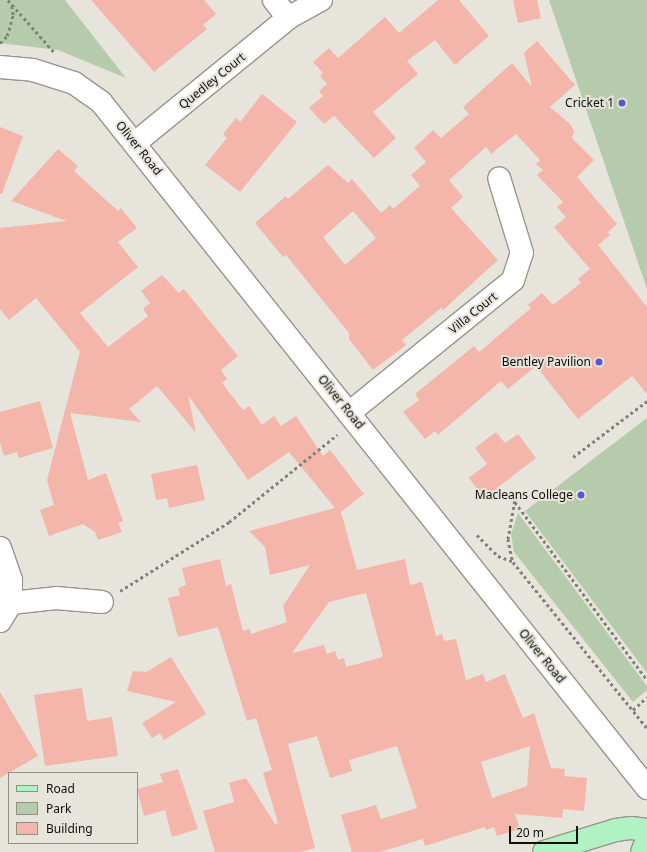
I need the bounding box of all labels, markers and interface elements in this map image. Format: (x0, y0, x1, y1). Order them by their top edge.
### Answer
street label: Quedley Court (176, 50, 248, 112)
place label: Cricket 1 (565, 96, 614, 110)
marker: Cricket 1 (617, 98, 627, 108)
street label: Oliver Road (113, 118, 165, 178)
street label: Villa Court (446, 289, 500, 337)
place label: Bentley Pavilion (502, 355, 591, 369)
marker: Bentley Pavilion (594, 357, 604, 367)
street label: Oliver Road (315, 372, 367, 432)
place label: Macleans College (475, 488, 573, 502)
marker: Macleans College (576, 490, 586, 500)
street label: Oliver Road (516, 626, 568, 686)
legend (8, 772, 138, 844)
text: Road (46, 780, 75, 797)
text: Park (46, 800, 71, 817)
scale bar (511, 818, 580, 844)
text: Building (46, 820, 93, 837)
text: 20 m (516, 824, 544, 841)

